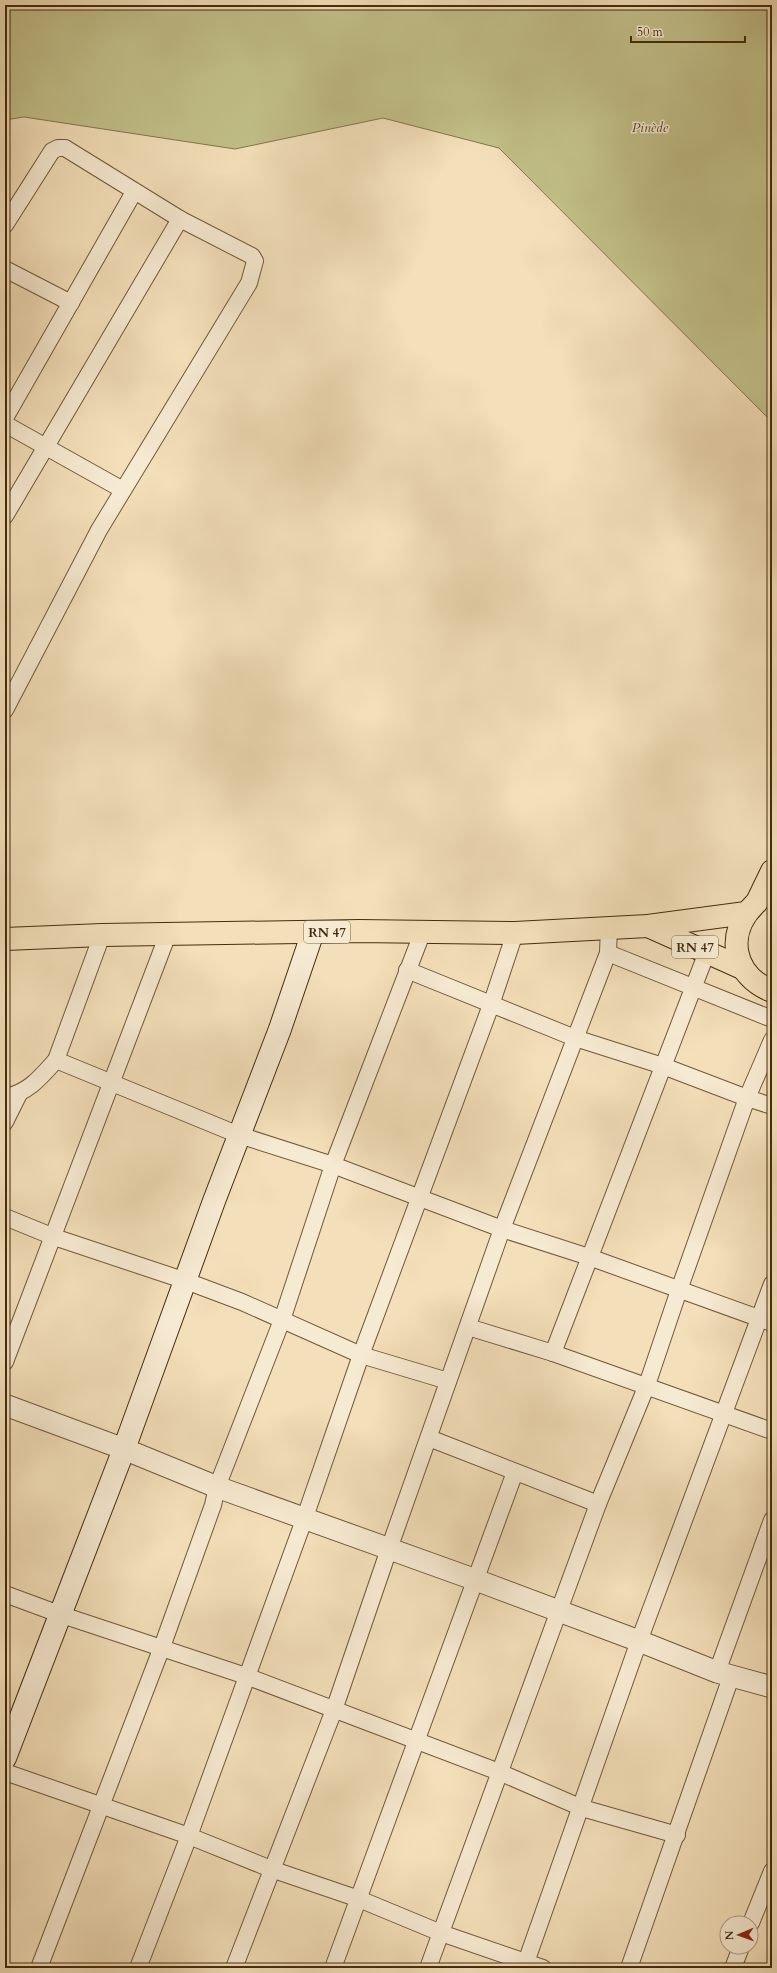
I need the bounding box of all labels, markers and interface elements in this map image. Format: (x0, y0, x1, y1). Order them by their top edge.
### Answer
scale bar (631, 18, 745, 44)
text: 50 m (637, 24, 664, 40)
park label: Pinède (632, 118, 669, 137)
road number: RN 47 (304, 921, 350, 943)
road number: RN 47 (672, 936, 718, 958)
north arrow (719, 1915, 759, 1955)
text: N (722, 1930, 737, 1940)

